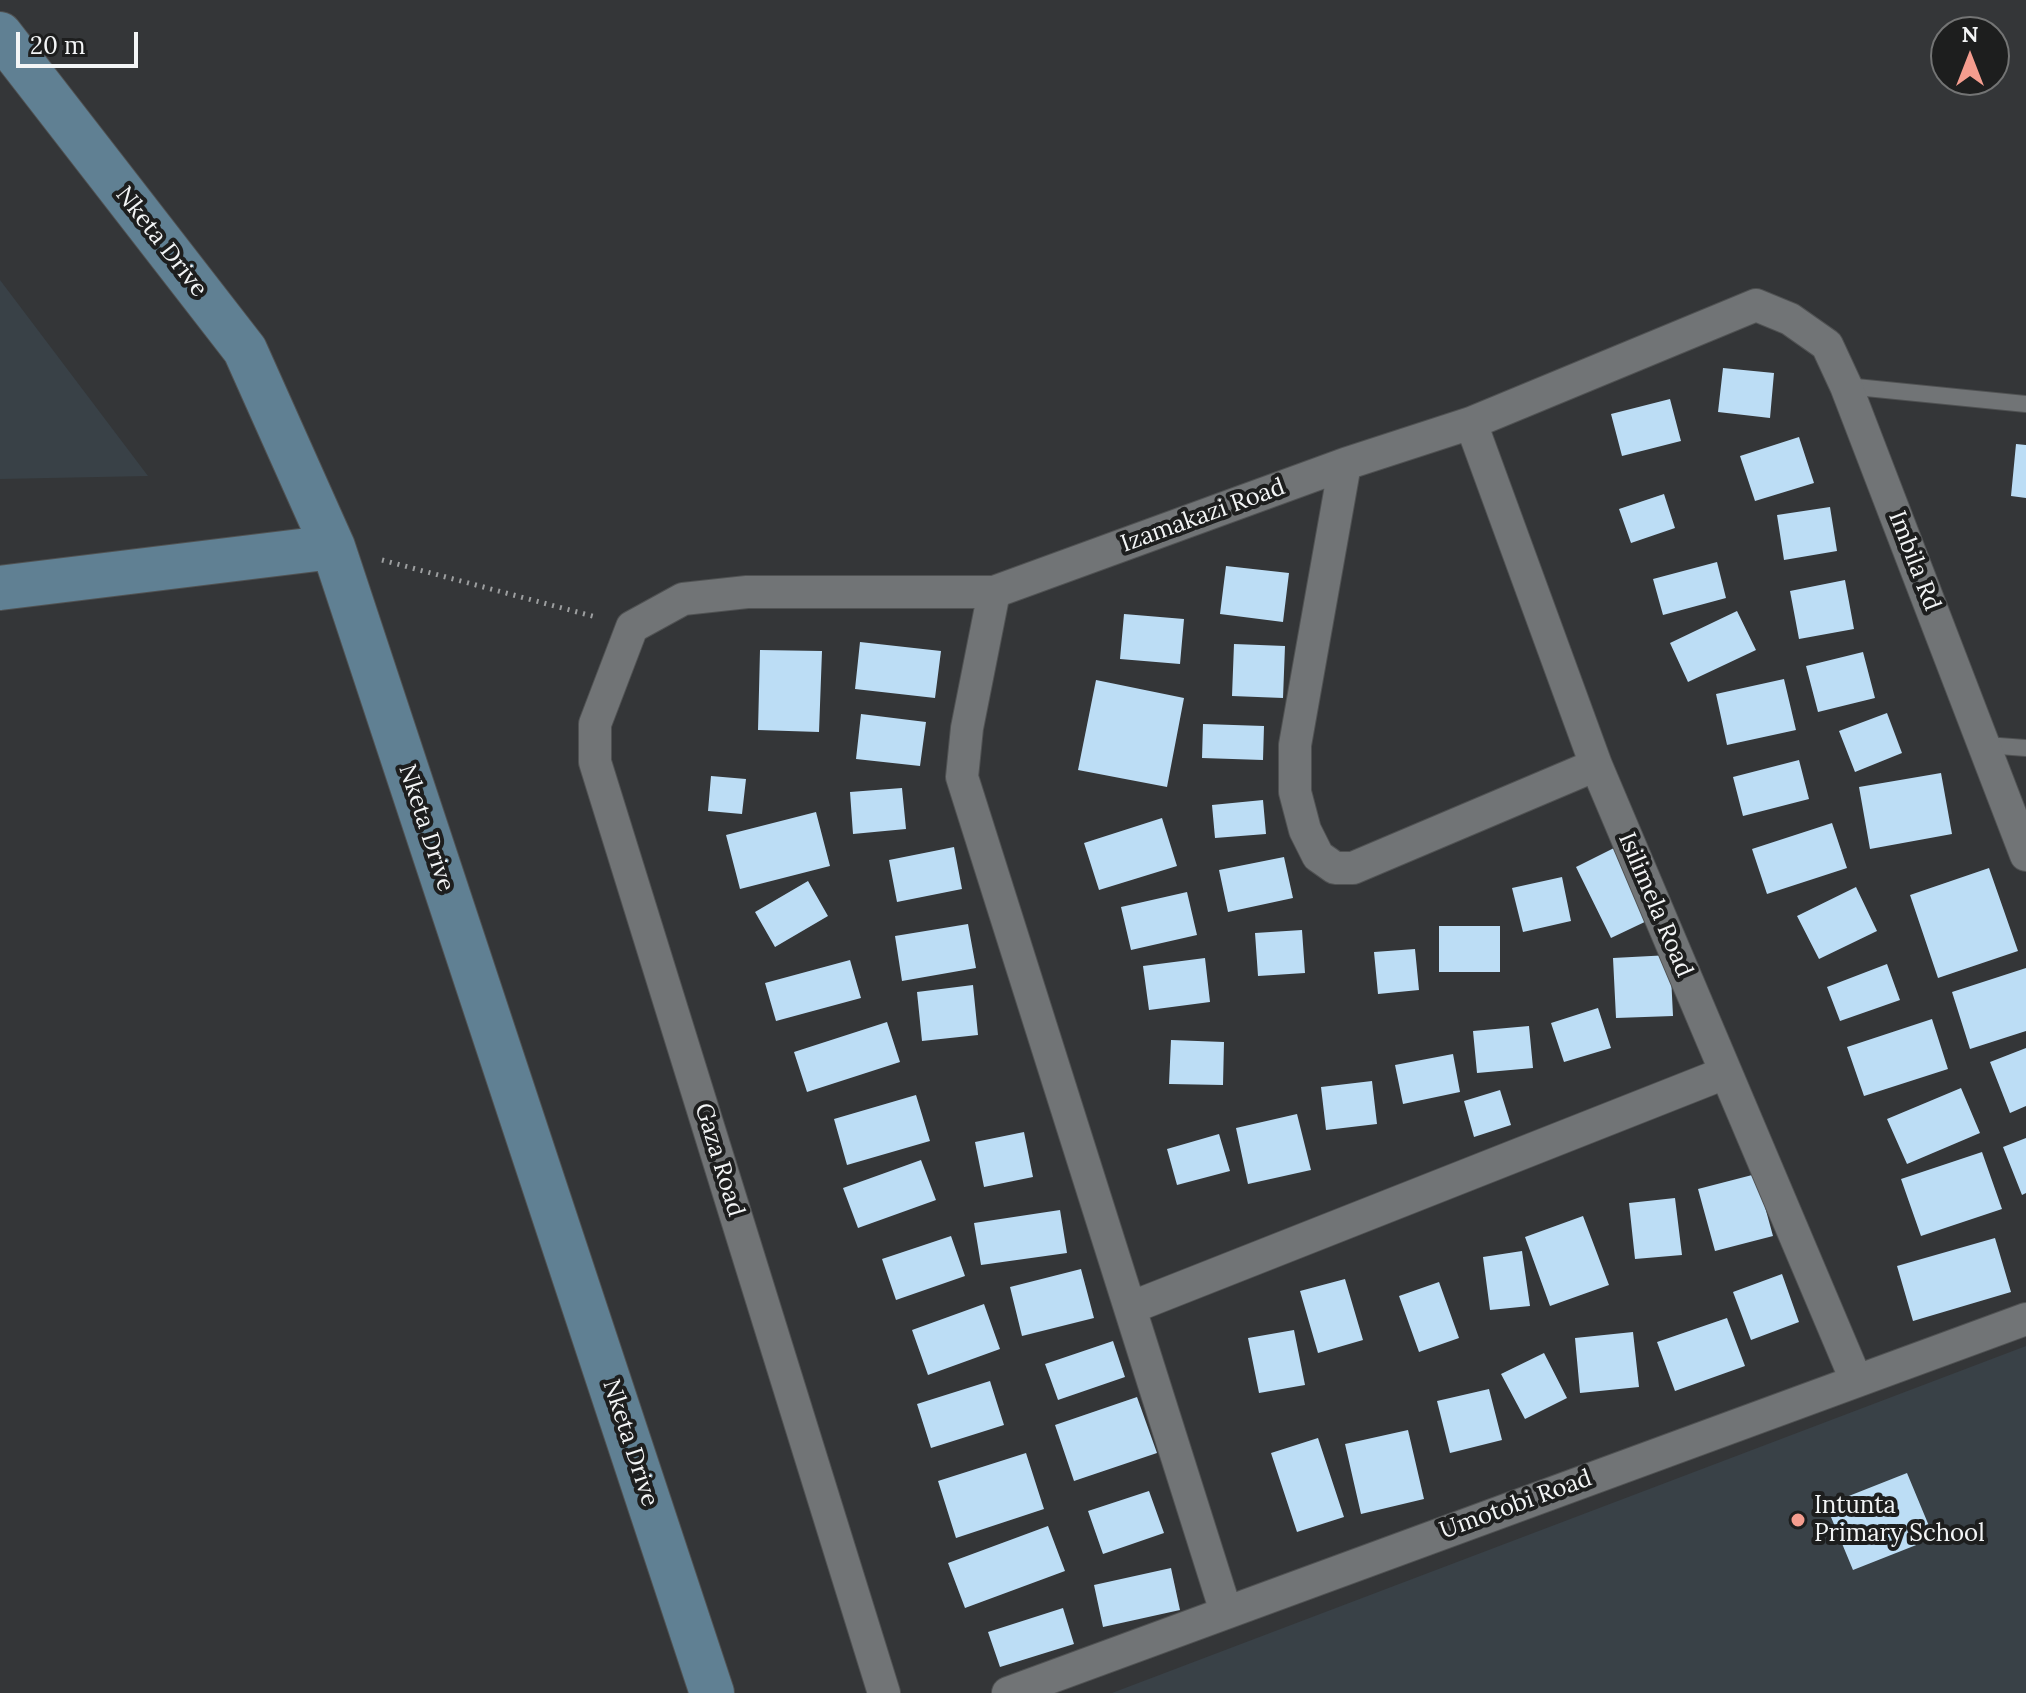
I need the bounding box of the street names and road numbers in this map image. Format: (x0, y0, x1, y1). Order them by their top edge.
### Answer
street label: Nketa Drive (109, 181, 213, 303)
street label: Izamakazi Road (1117, 473, 1289, 559)
street label: Imbila Rd (1882, 507, 1946, 615)
street label: Nketa Drive (392, 761, 460, 895)
street label: Isilimela Road (1612, 828, 1698, 982)
street label: Gaza Road (688, 1100, 750, 1220)
street label: Nketa Drive (596, 1376, 664, 1510)
street label: Umotobi Road (1436, 1464, 1596, 1546)

